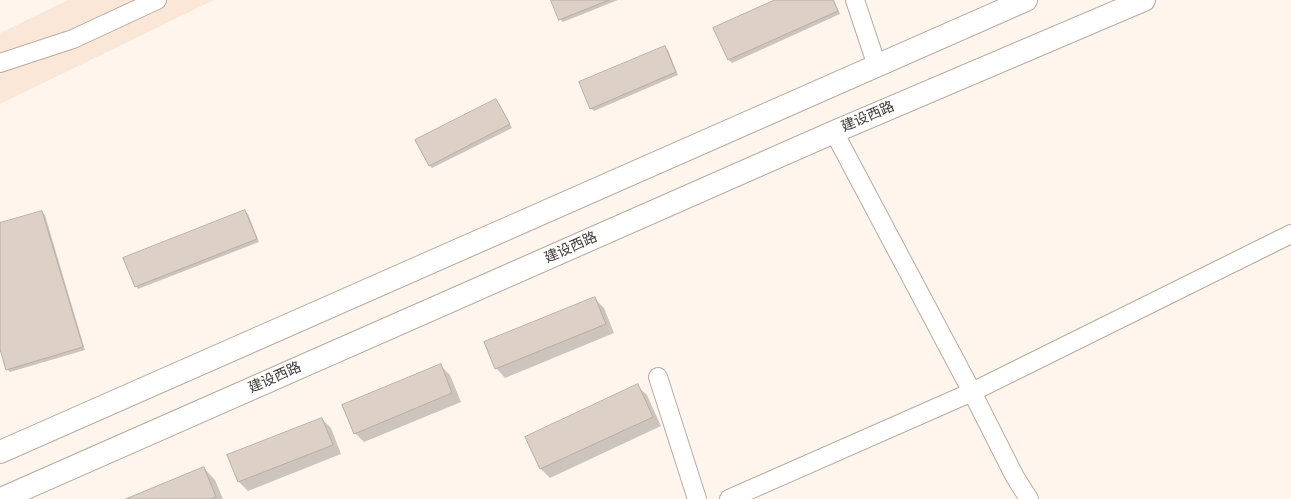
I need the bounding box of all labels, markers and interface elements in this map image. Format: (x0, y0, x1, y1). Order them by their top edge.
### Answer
street label: 建设西路 (839, 98, 897, 136)
street label: 建设西路 (542, 229, 600, 267)
street label: 建设西路 (246, 359, 304, 397)

